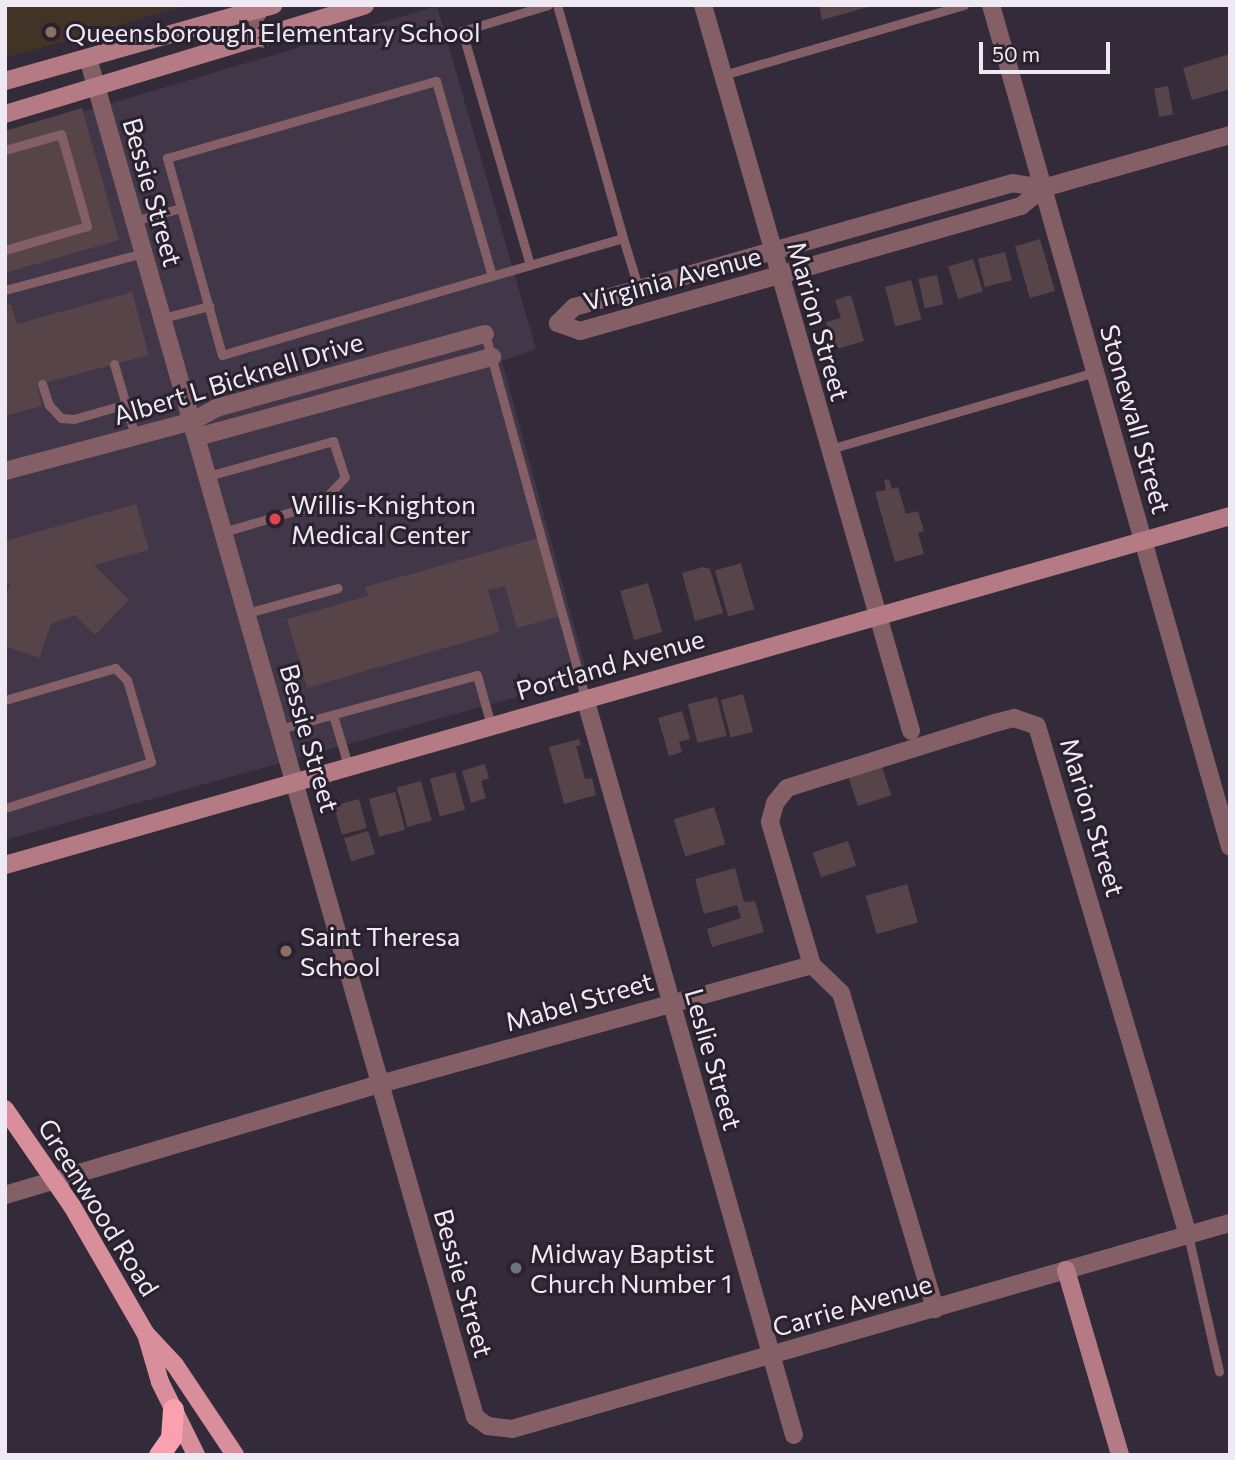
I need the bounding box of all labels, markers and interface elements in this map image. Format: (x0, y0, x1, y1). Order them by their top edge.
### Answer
place label: Queensborough Elementary School (65, 16, 481, 48)
marker: Queensborough Elementary School (43, 24, 59, 40)
scale bar (983, 28, 1114, 72)
text: 50 m (992, 41, 1040, 66)
street label: Bessie Street (117, 114, 189, 270)
street label: Marion Street (781, 238, 857, 404)
street label: Virginia Avenue (580, 239, 764, 317)
street label: Stonewall Street (1094, 321, 1178, 517)
street label: Albert L Bicknell Drive (109, 325, 367, 431)
place label: Willis-Knighton Medical Center (291, 488, 476, 550)
marker: Willis-Knighton Medical Center (265, 509, 285, 529)
street label: Portland Avenue (512, 622, 708, 706)
street label: Bessie Street (274, 660, 346, 816)
street label: Marion Street (1054, 734, 1132, 900)
place label: Saint Theresa School (300, 920, 460, 982)
marker: Saint Theresa School (278, 943, 294, 959)
street label: Mabel Street (501, 965, 657, 1037)
street label: Leslie Street (679, 985, 749, 1133)
street label: Greenwood Road (32, 1113, 166, 1301)
street label: Bessie Street (428, 1205, 500, 1361)
place label: Midway Baptist Church Number 1 (530, 1237, 732, 1298)
marker: Midway Baptist Church Number 1 (508, 1260, 524, 1276)
street label: Carrie Avenue (769, 1267, 935, 1343)

